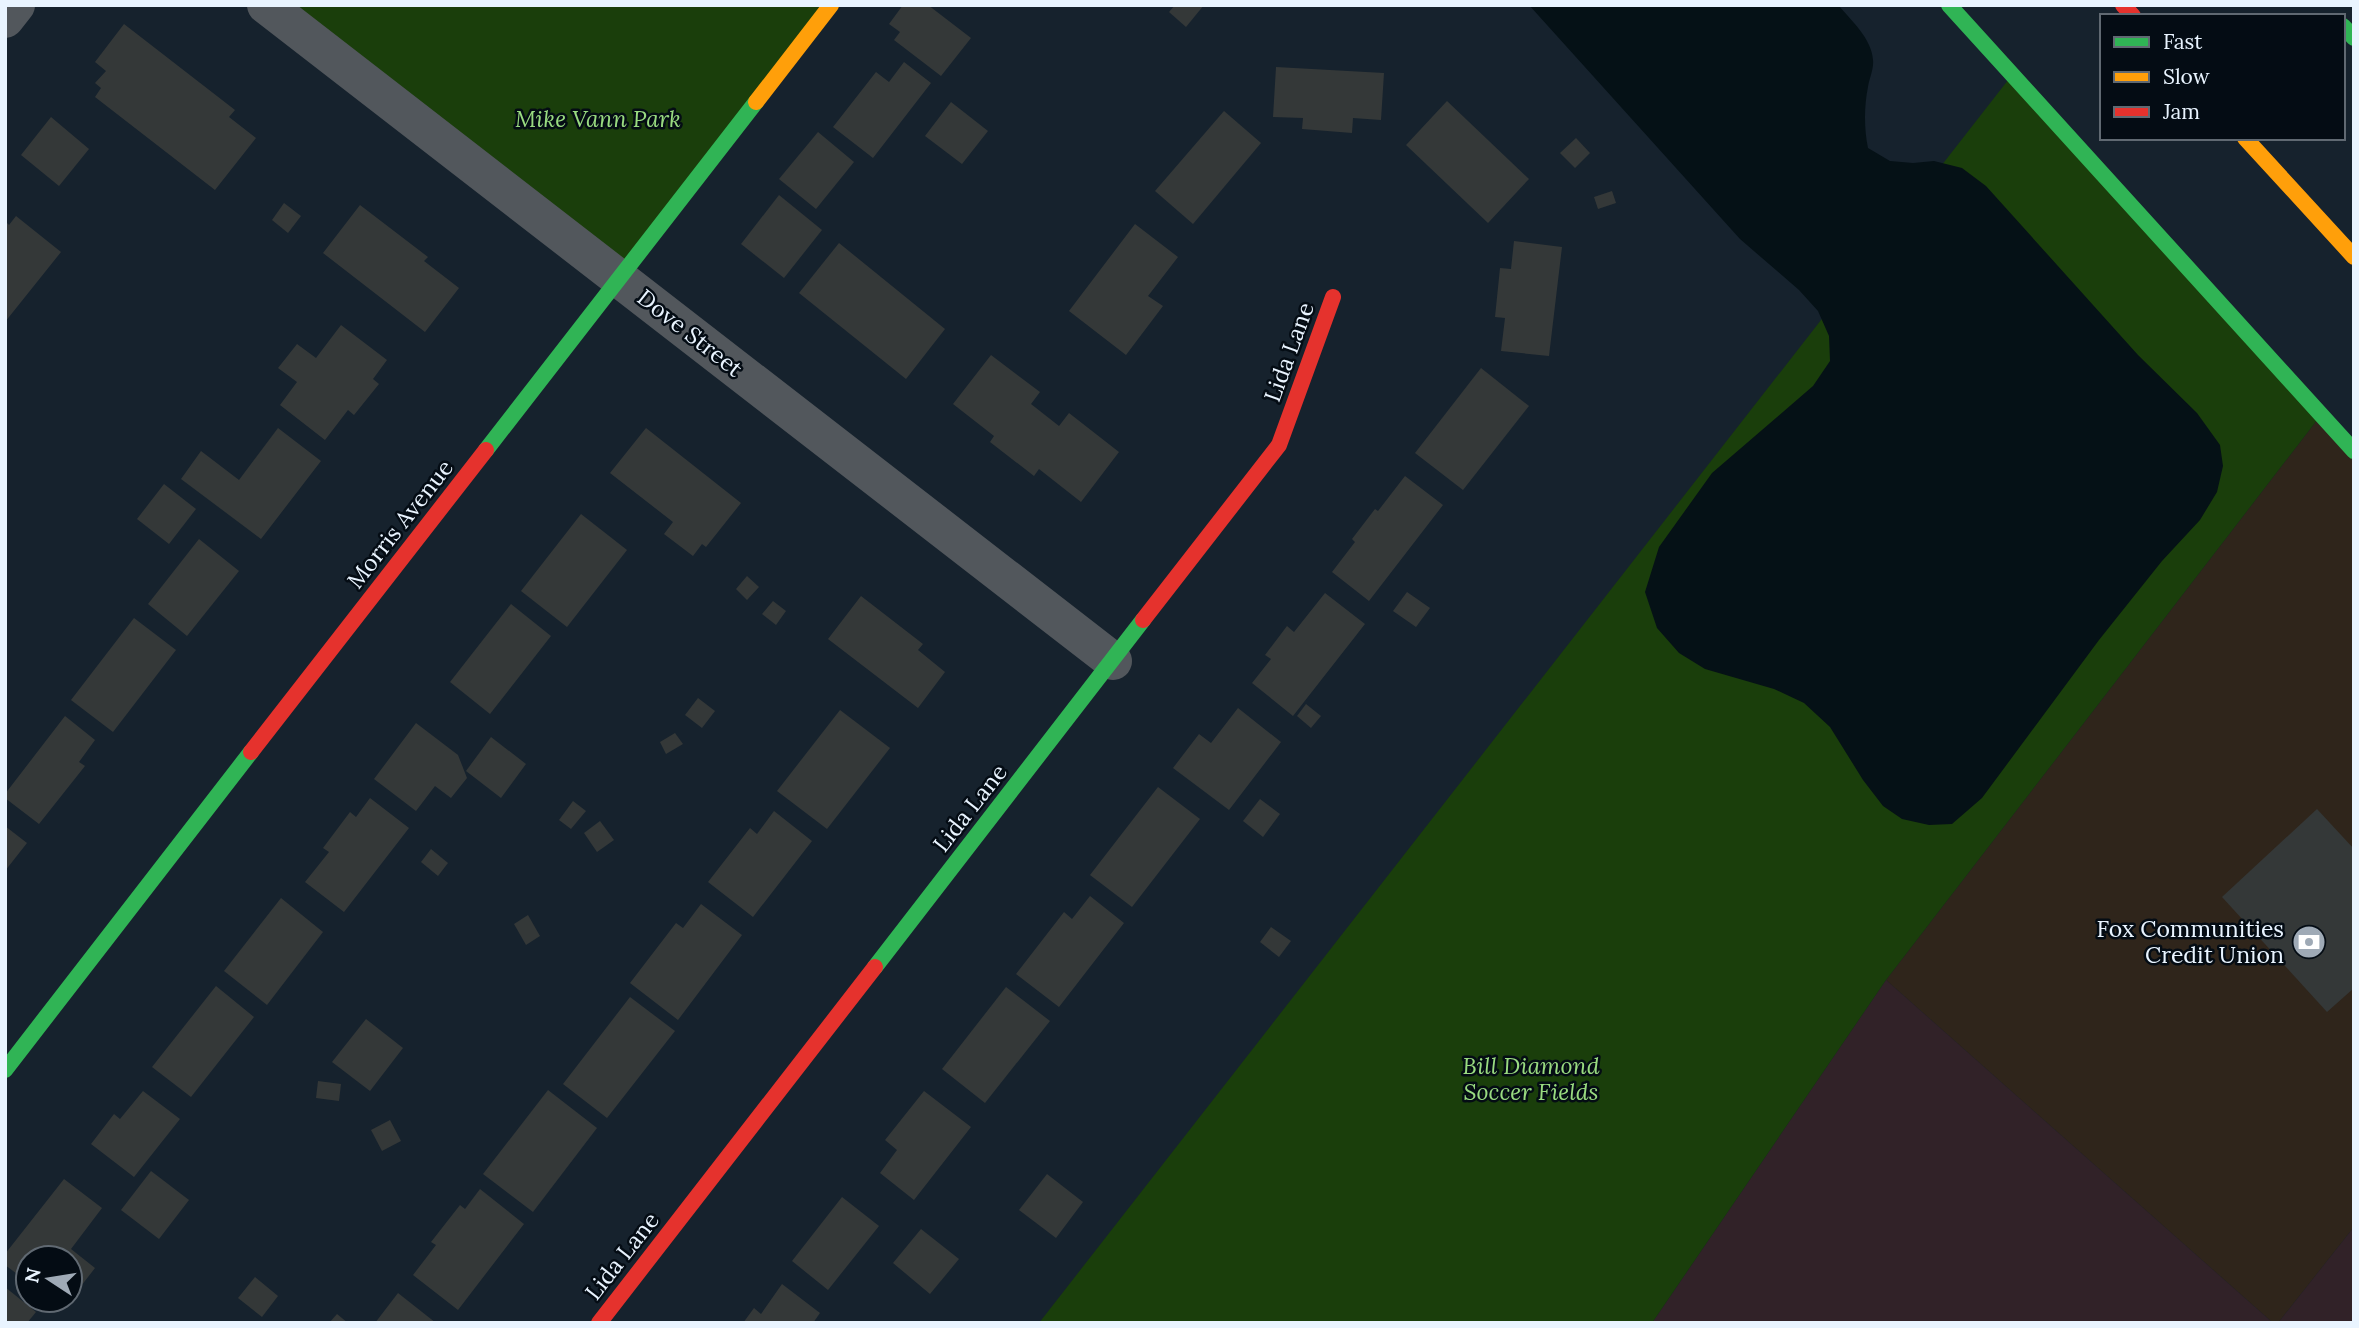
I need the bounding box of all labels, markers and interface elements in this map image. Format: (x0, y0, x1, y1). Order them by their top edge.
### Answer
legend (2100, 14, 2345, 140)
text: Fast (2163, 28, 2203, 55)
text: Slow (2163, 63, 2210, 90)
text: Jam (2162, 98, 2200, 125)
park label: Mike Vann Park (515, 104, 681, 133)
street label: Dove Street (632, 282, 749, 383)
street label: Lida Lane (1257, 298, 1320, 405)
street label: Morris Avenue (340, 453, 459, 594)
street label: Lida Lane (926, 758, 1013, 857)
place label: Fox Communities Credit Union (2097, 914, 2284, 969)
bank icon: Fox Communities Credit Union (2290, 923, 2328, 961)
park label: Bill Diamond Soccer Fields (1463, 1051, 1600, 1106)
street label: Lida Lane (578, 1206, 665, 1305)
north arrow (14, 1244, 84, 1314)
text: N (19, 1265, 46, 1285)

